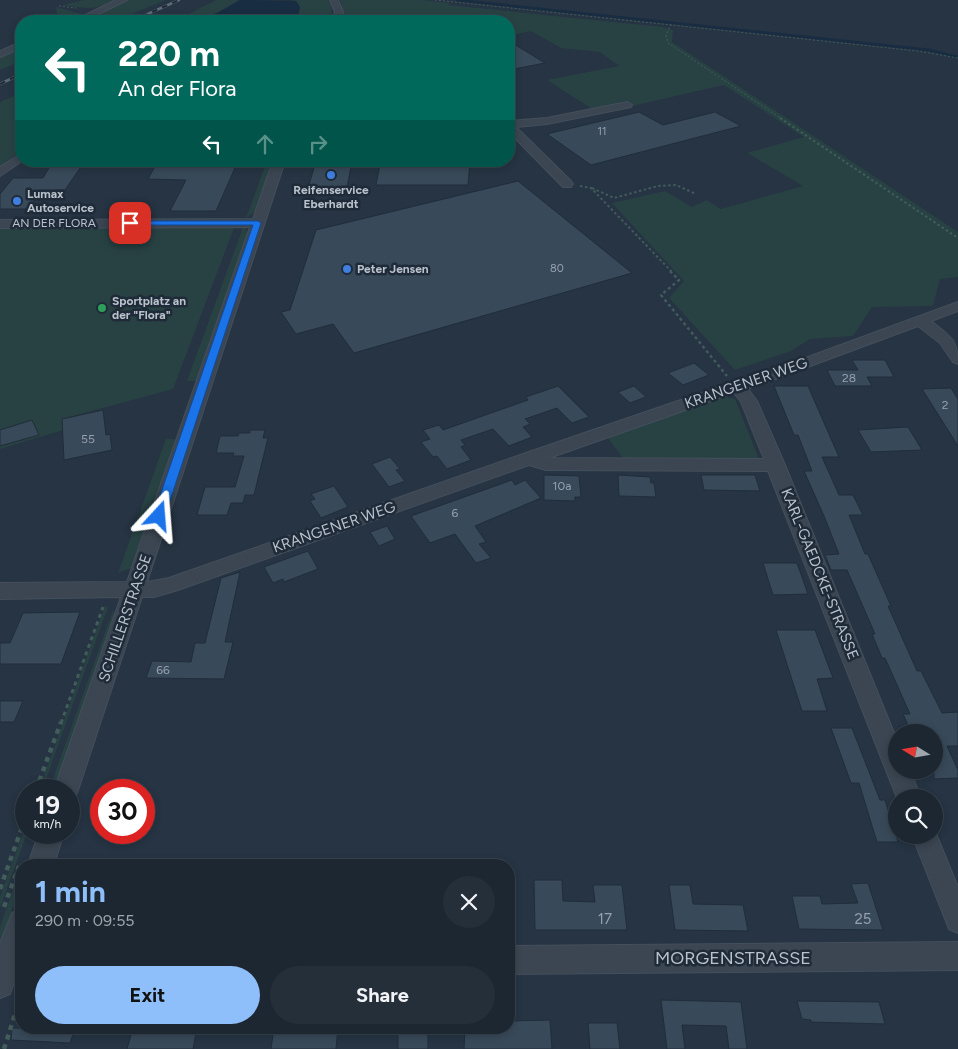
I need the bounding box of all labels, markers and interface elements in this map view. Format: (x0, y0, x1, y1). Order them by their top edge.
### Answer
text: 220 m (118, 33, 220, 75)
icon: left (35, 35, 100, 100)
text: An der Flora (118, 75, 237, 102)
house number: 11 (597, 125, 607, 138)
icon: left (198, 130, 226, 158)
icon: ahead (251, 130, 279, 158)
icon: right (304, 130, 332, 158)
marker: Reifenservice Eberhardt (325, 169, 337, 181)
place label: Reifenservice Eberhardt (293, 183, 369, 211)
place label: Lumax Autoservice (27, 187, 94, 215)
marker: Lumax Autoservice (11, 195, 23, 207)
pin (109, 202, 151, 244)
icon: arrive (116, 209, 144, 237)
street label: AN DER FLORA (12, 216, 96, 230)
place label: Peter Jensen (357, 262, 429, 276)
house number: 80 (550, 262, 564, 275)
marker: Peter Jensen (341, 263, 353, 275)
place label: Sportplatz an der "Flora" (112, 294, 186, 322)
marker: Sportplatz an der "Flora" (96, 302, 108, 314)
street label: KRANGENER WEG (682, 354, 810, 412)
house number: 28 (842, 371, 856, 385)
house number: 2 (942, 398, 948, 412)
house number: 55 (81, 432, 95, 446)
house number: 10a (553, 479, 571, 493)
street label: KARL-GAEDCKE-STRASSE (777, 486, 863, 662)
position arrow (132, 489, 184, 541)
street label: KRANGENER WEG (270, 498, 398, 556)
house number: 6 (452, 506, 459, 520)
street label: SCHILLERSTRASSE (95, 552, 155, 684)
house number: 66 (156, 663, 170, 677)
north arrow (888, 724, 942, 779)
map controls (888, 724, 943, 844)
speed limit sign: 30 (90, 779, 155, 844)
button: search (888, 789, 943, 844)
text: 19 (35, 790, 60, 820)
text: km/h (34, 817, 61, 831)
text: 1 min (35, 873, 106, 910)
button: close (443, 876, 495, 928)
house number: 17 (598, 910, 612, 928)
house number: 25 (854, 910, 872, 928)
text: 290 m · 09:55 (35, 911, 135, 930)
street label: MORGENSTRASSE (655, 947, 811, 969)
button: Exit (35, 966, 260, 1024)
button: Share (270, 966, 495, 1024)

